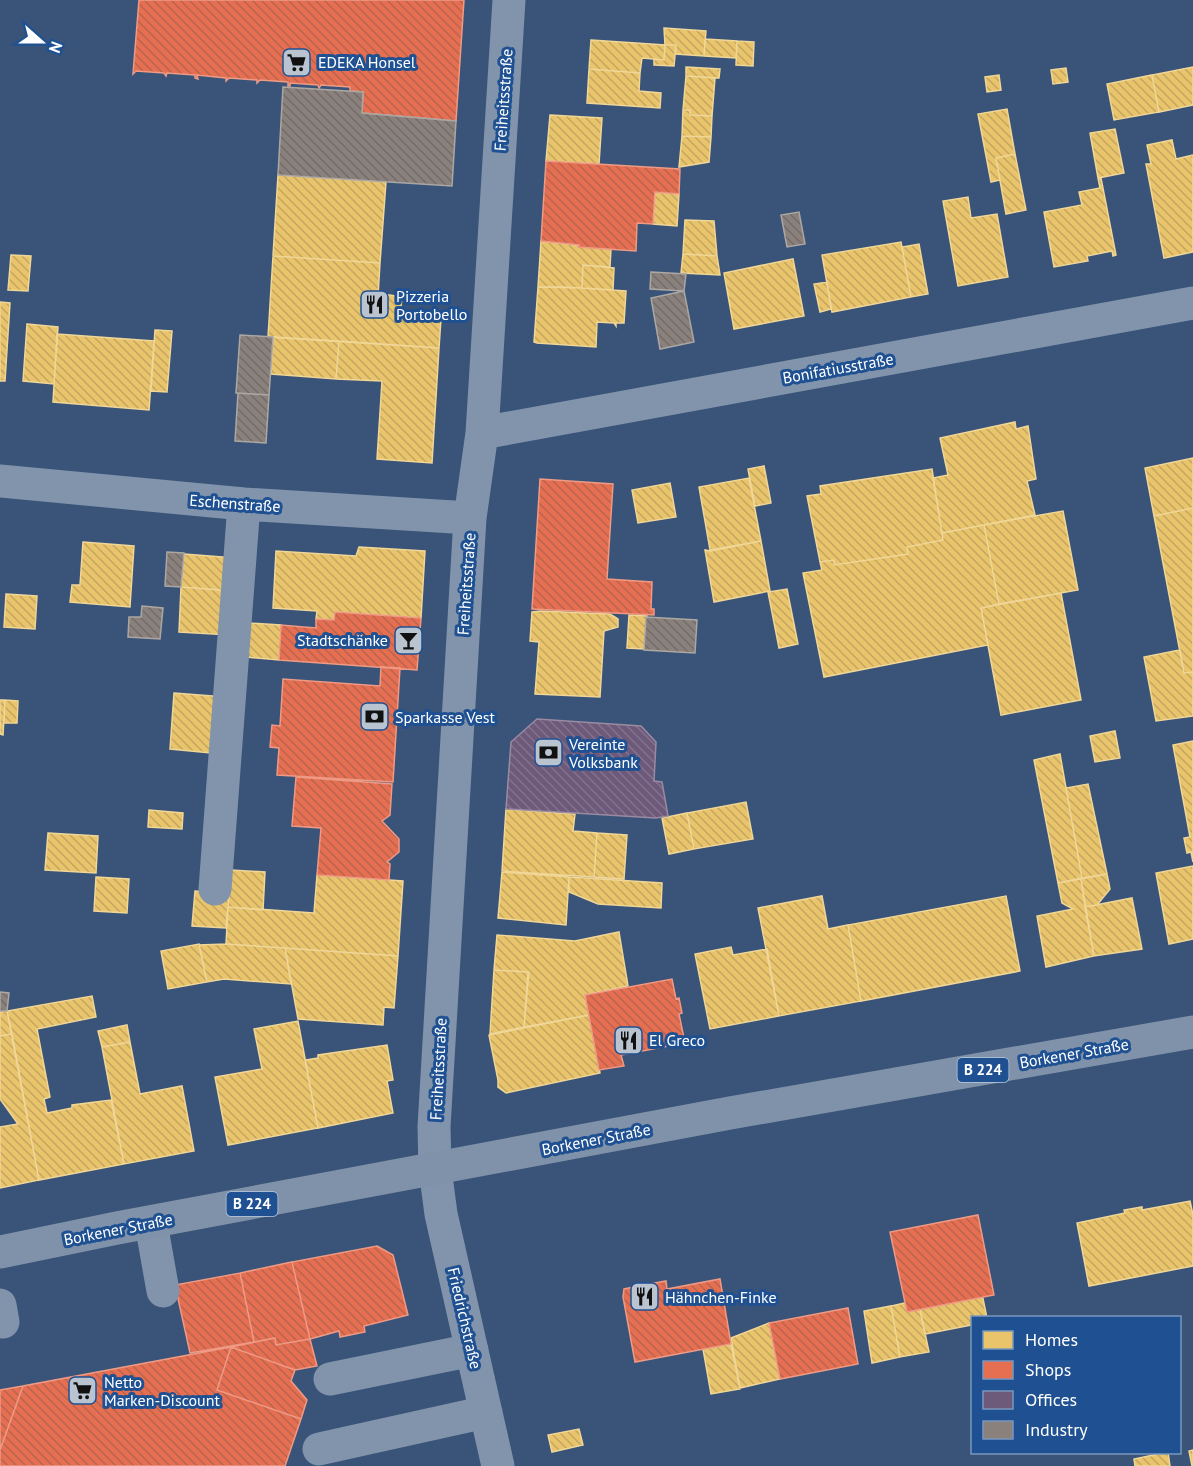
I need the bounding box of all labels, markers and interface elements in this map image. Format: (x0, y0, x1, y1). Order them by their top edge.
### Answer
north arrow (12, 12, 72, 72)
text: N (45, 39, 67, 56)
supermarket icon: EDEKA Honsel (281, 46, 313, 78)
street label: Freiheitsstraße (489, 48, 517, 152)
place label: EDEKA Honsel (318, 52, 416, 72)
place label: Pizzeria Portobello (396, 286, 467, 324)
restaurant icon: Pizzeria Portobello (359, 289, 391, 321)
street label: Bonifatiusstraße (781, 348, 895, 388)
street label: Eschenstraße (189, 490, 281, 516)
street label: Freiheitsstraße (452, 532, 480, 636)
bar icon: Stadtschänke (393, 624, 425, 656)
place label: Stadtschänke (297, 630, 388, 650)
bank icon: Sparkasse Vest (358, 701, 390, 733)
place label: Sparkasse Vest (395, 707, 496, 727)
place label: Vereinte Volksbank (568, 734, 638, 772)
bank icon: Vereinte Volksbank (532, 737, 564, 769)
street label: Freiheitsstraße (425, 1017, 451, 1121)
restaurant icon: El Greco (612, 1024, 644, 1056)
place label: El Greco (649, 1030, 705, 1050)
street label: Borkener Straße (1018, 1034, 1130, 1072)
road number: B 224 (958, 1058, 1008, 1082)
street label: Borkener Straße (540, 1119, 652, 1159)
road number: B 224 (226, 1192, 278, 1216)
street label: Borkener Straße (62, 1209, 174, 1249)
street label: Friedrichstraße (444, 1265, 486, 1371)
restaurant icon: Hähnchen-Finke (628, 1281, 660, 1313)
place label: Hähnchen-Finke (665, 1287, 777, 1307)
legend (971, 1316, 1181, 1454)
text: Homes (1025, 1328, 1078, 1351)
text: Shops (1025, 1358, 1071, 1381)
place label: Netto Marken-Discount (104, 1372, 220, 1410)
supermarket icon: Netto Marken-Discount (67, 1375, 99, 1407)
text: Offices (1025, 1388, 1077, 1411)
text: Industry (1025, 1418, 1088, 1441)

